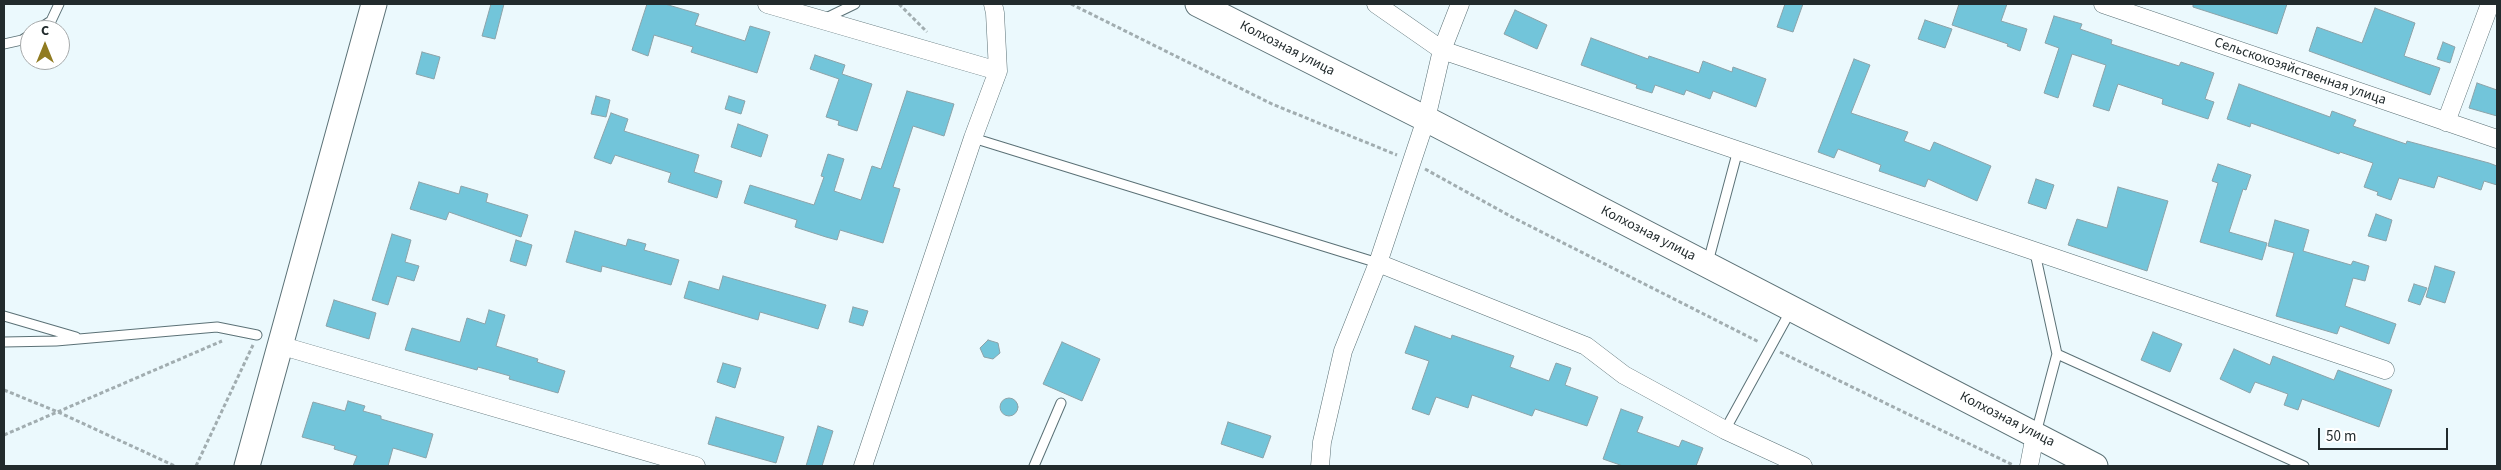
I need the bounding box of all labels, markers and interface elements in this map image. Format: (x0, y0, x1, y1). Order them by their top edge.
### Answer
street label: Колхозная улица (1237, 18, 1337, 80)
north arrow (20, 20, 70, 70)
text: С (41, 21, 49, 41)
street label: Сельскохозяйственная улица (2212, 35, 2388, 109)
street label: Колхозная улица (1598, 203, 1698, 265)
street label: Колхозная улица (1957, 389, 2057, 451)
scale bar (2321, 418, 2451, 450)
text: 50 m (2326, 426, 2356, 447)

